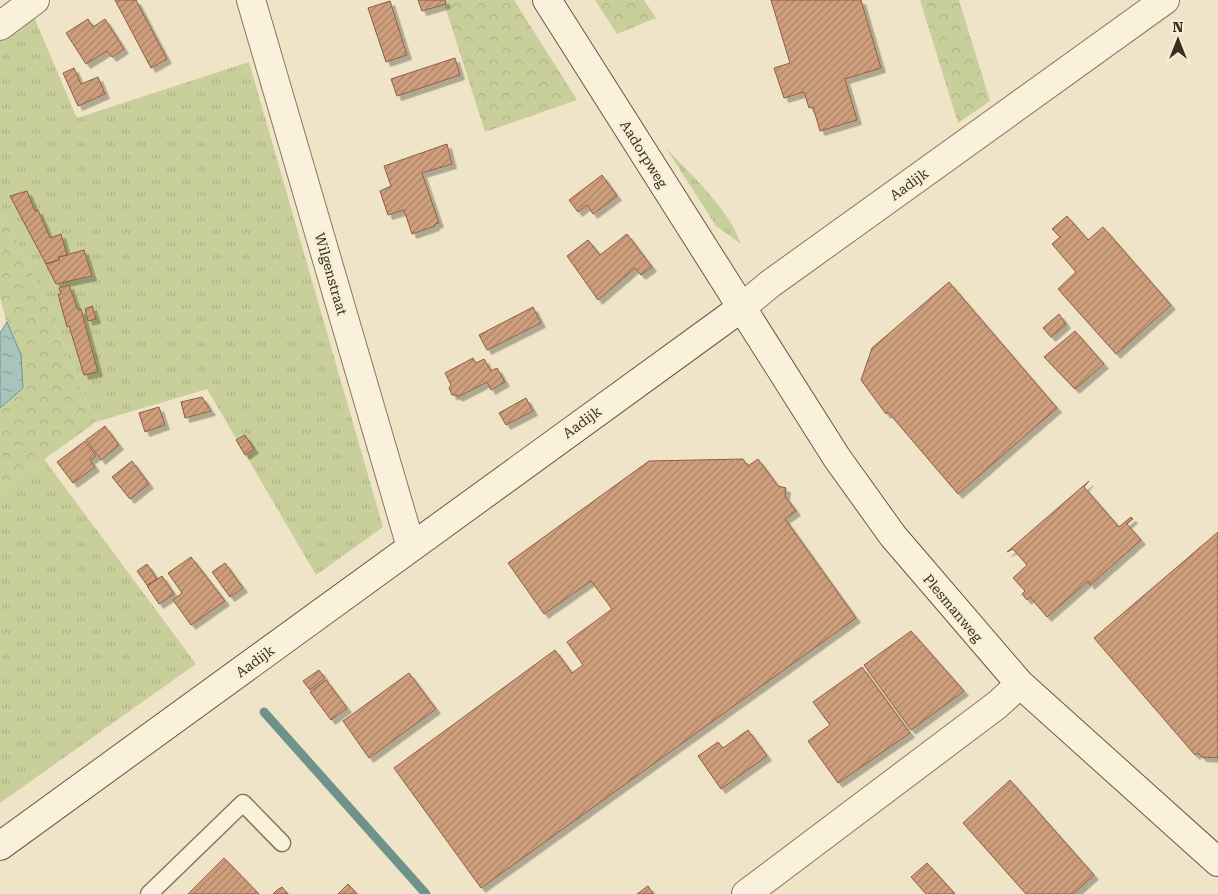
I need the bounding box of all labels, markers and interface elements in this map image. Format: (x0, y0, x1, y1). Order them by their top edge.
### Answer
north arrow (1153, 15, 1203, 65)
text: N (1173, 19, 1184, 35)
street label: Aadorpweg (617, 117, 671, 191)
street label: Aadijk (887, 165, 931, 203)
street label: Wilgenstraat (312, 231, 350, 317)
street label: Aadijk (560, 403, 604, 441)
street label: Plesmanweg (920, 571, 986, 645)
street label: Aadijk (233, 642, 277, 680)

